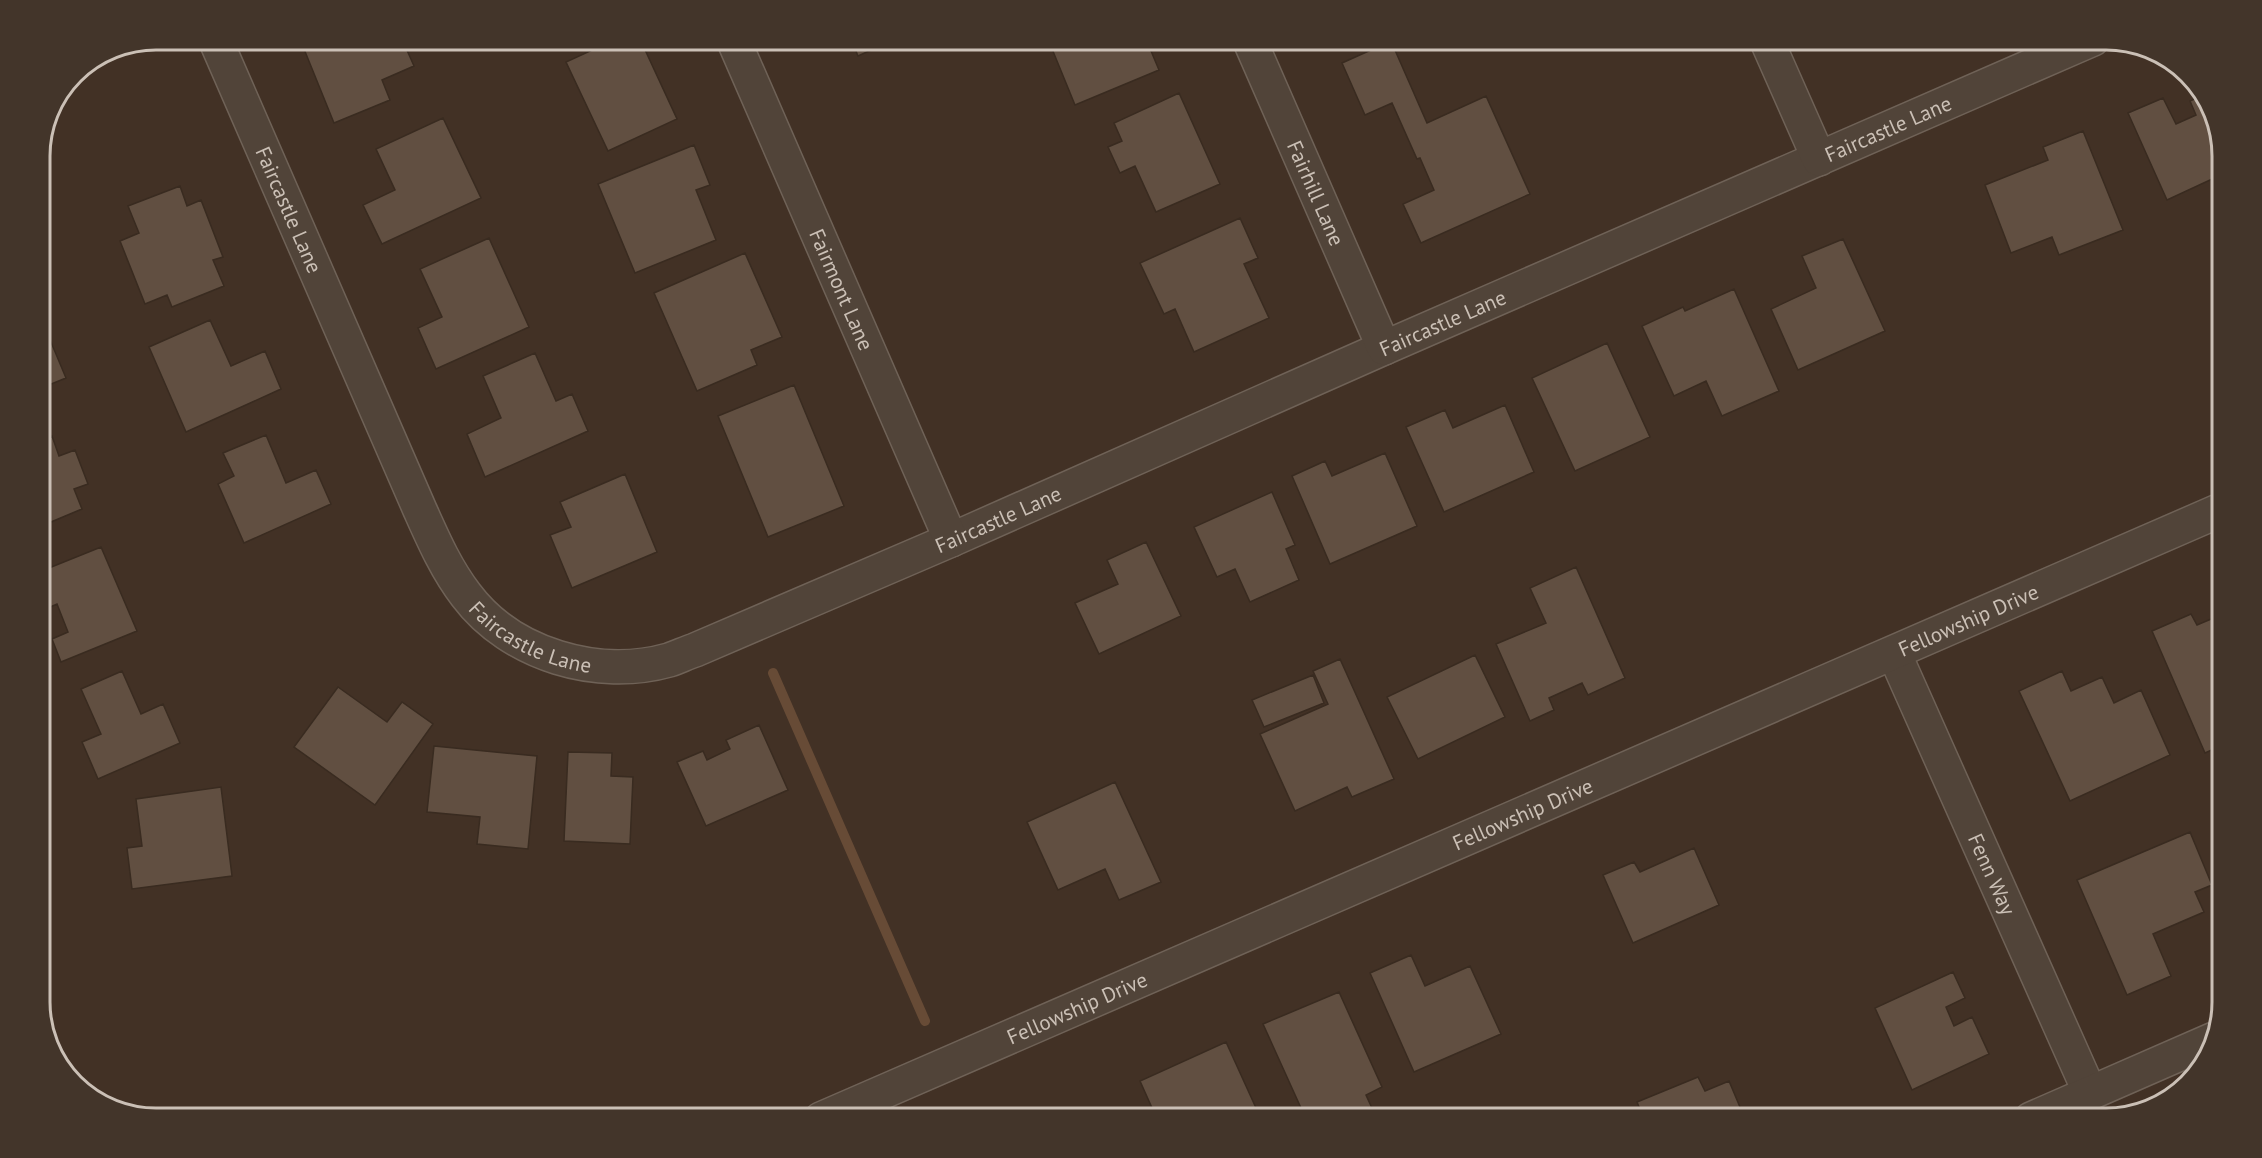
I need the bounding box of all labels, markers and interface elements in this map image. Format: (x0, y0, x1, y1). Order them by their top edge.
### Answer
street label: Faircastle Lane (1820, 89, 1955, 168)
street label: Fairhill Lane (1281, 136, 1351, 250)
street label: Faircastle Lane (250, 142, 329, 277)
street label: Fairmont Lane (804, 224, 880, 354)
street label: Faircastle Lane (1375, 283, 1510, 362)
street label: Faircastle Lane (931, 479, 1065, 559)
street label: Fellowship Drive (1894, 578, 2042, 662)
street label: Faircastle Lane (463, 595, 593, 678)
street label: Fellowship Drive (1448, 771, 1597, 856)
street label: Fenn Way (1963, 829, 2022, 919)
street label: Fellowship Drive (1003, 965, 1151, 1050)

